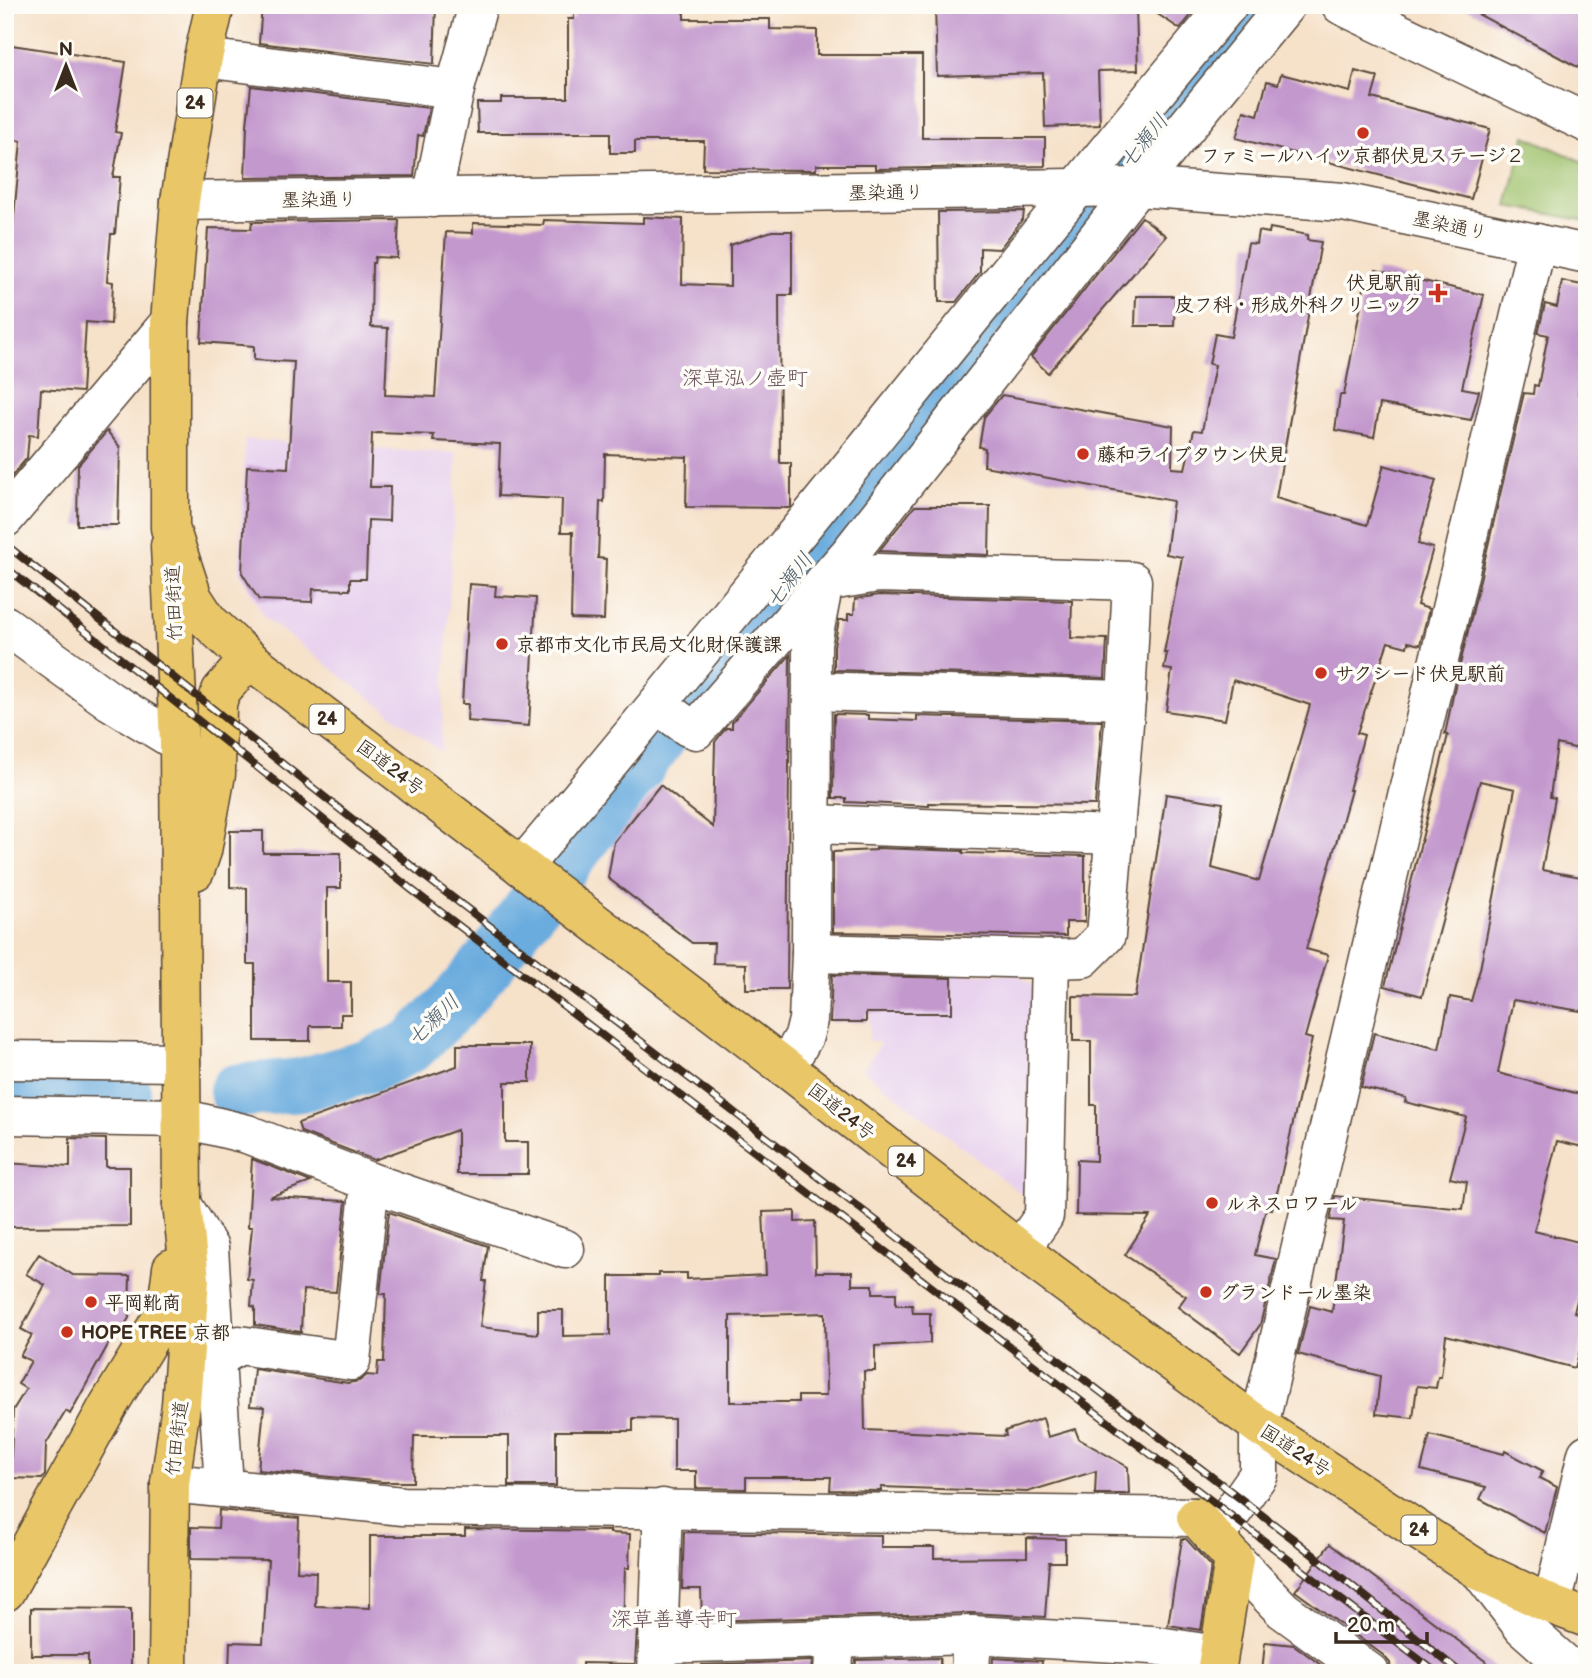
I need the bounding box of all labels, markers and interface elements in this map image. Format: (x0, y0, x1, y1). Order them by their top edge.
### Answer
north arrow (32, 32, 102, 102)
text: N (59, 39, 73, 62)
road number: 24 (178, 88, 212, 118)
water label: 七瀬川 (1115, 109, 1174, 174)
marker: ファミールハイツ京都伏見ステージ２ (1355, 125, 1371, 141)
place label: ファミールハイツ京都伏見ステージ２ (1201, 145, 1525, 168)
street label: 墨染通り (848, 181, 924, 206)
street label: 墨染通り (281, 188, 357, 213)
street label: 墨染通り (1410, 207, 1489, 246)
place label: 伏見駅前 皮フ科・形成外科クリニック (1175, 272, 1422, 317)
marker: 伏見駅前 皮フ科・形成外科クリニック (1428, 283, 1448, 303)
district label: 深草泓ノ壺町 (682, 366, 808, 391)
place label: 藤和ライブタウン伏見 (1097, 444, 1287, 467)
marker: 藤和ライブタウン伏見 (1075, 446, 1091, 462)
water label: 七瀬川 (760, 548, 818, 613)
street label: 竹田街道 (162, 565, 187, 641)
place label: 京都市文化市民局文化財保護課 (516, 634, 782, 657)
marker: 京都市文化市民局文化財保護課 (494, 636, 510, 652)
place label: サクシード伏見駅前 (1335, 663, 1505, 686)
marker: サクシード伏見駅前 (1313, 665, 1329, 681)
road number: 24 (310, 704, 344, 734)
street label: 国道24号 (351, 735, 429, 801)
water label: 七瀬川 (402, 989, 465, 1051)
street label: 国道24号 (803, 1079, 879, 1146)
road number: 24 (888, 1146, 923, 1176)
place label: ルネスロワール (1226, 1193, 1358, 1216)
marker: ルネスロワール (1204, 1195, 1220, 1211)
place label: グランドール墨染 (1220, 1282, 1371, 1305)
marker: グランドール墨染 (1198, 1284, 1214, 1300)
place label: 平岡靴商 (105, 1292, 181, 1315)
marker: 平岡靴商 (83, 1294, 99, 1310)
place label: HOPE TREE 京都 (81, 1322, 230, 1345)
marker: HOPE TREE 京都 (59, 1324, 75, 1340)
street label: 竹田街道 (161, 1399, 194, 1477)
street label: 国道24号 (1256, 1420, 1335, 1483)
road number: 24 (1402, 1516, 1436, 1545)
scale bar (1336, 1601, 1428, 1645)
district label: 深草善導寺町 (611, 1607, 737, 1632)
text: 20 m (1347, 1613, 1395, 1638)

